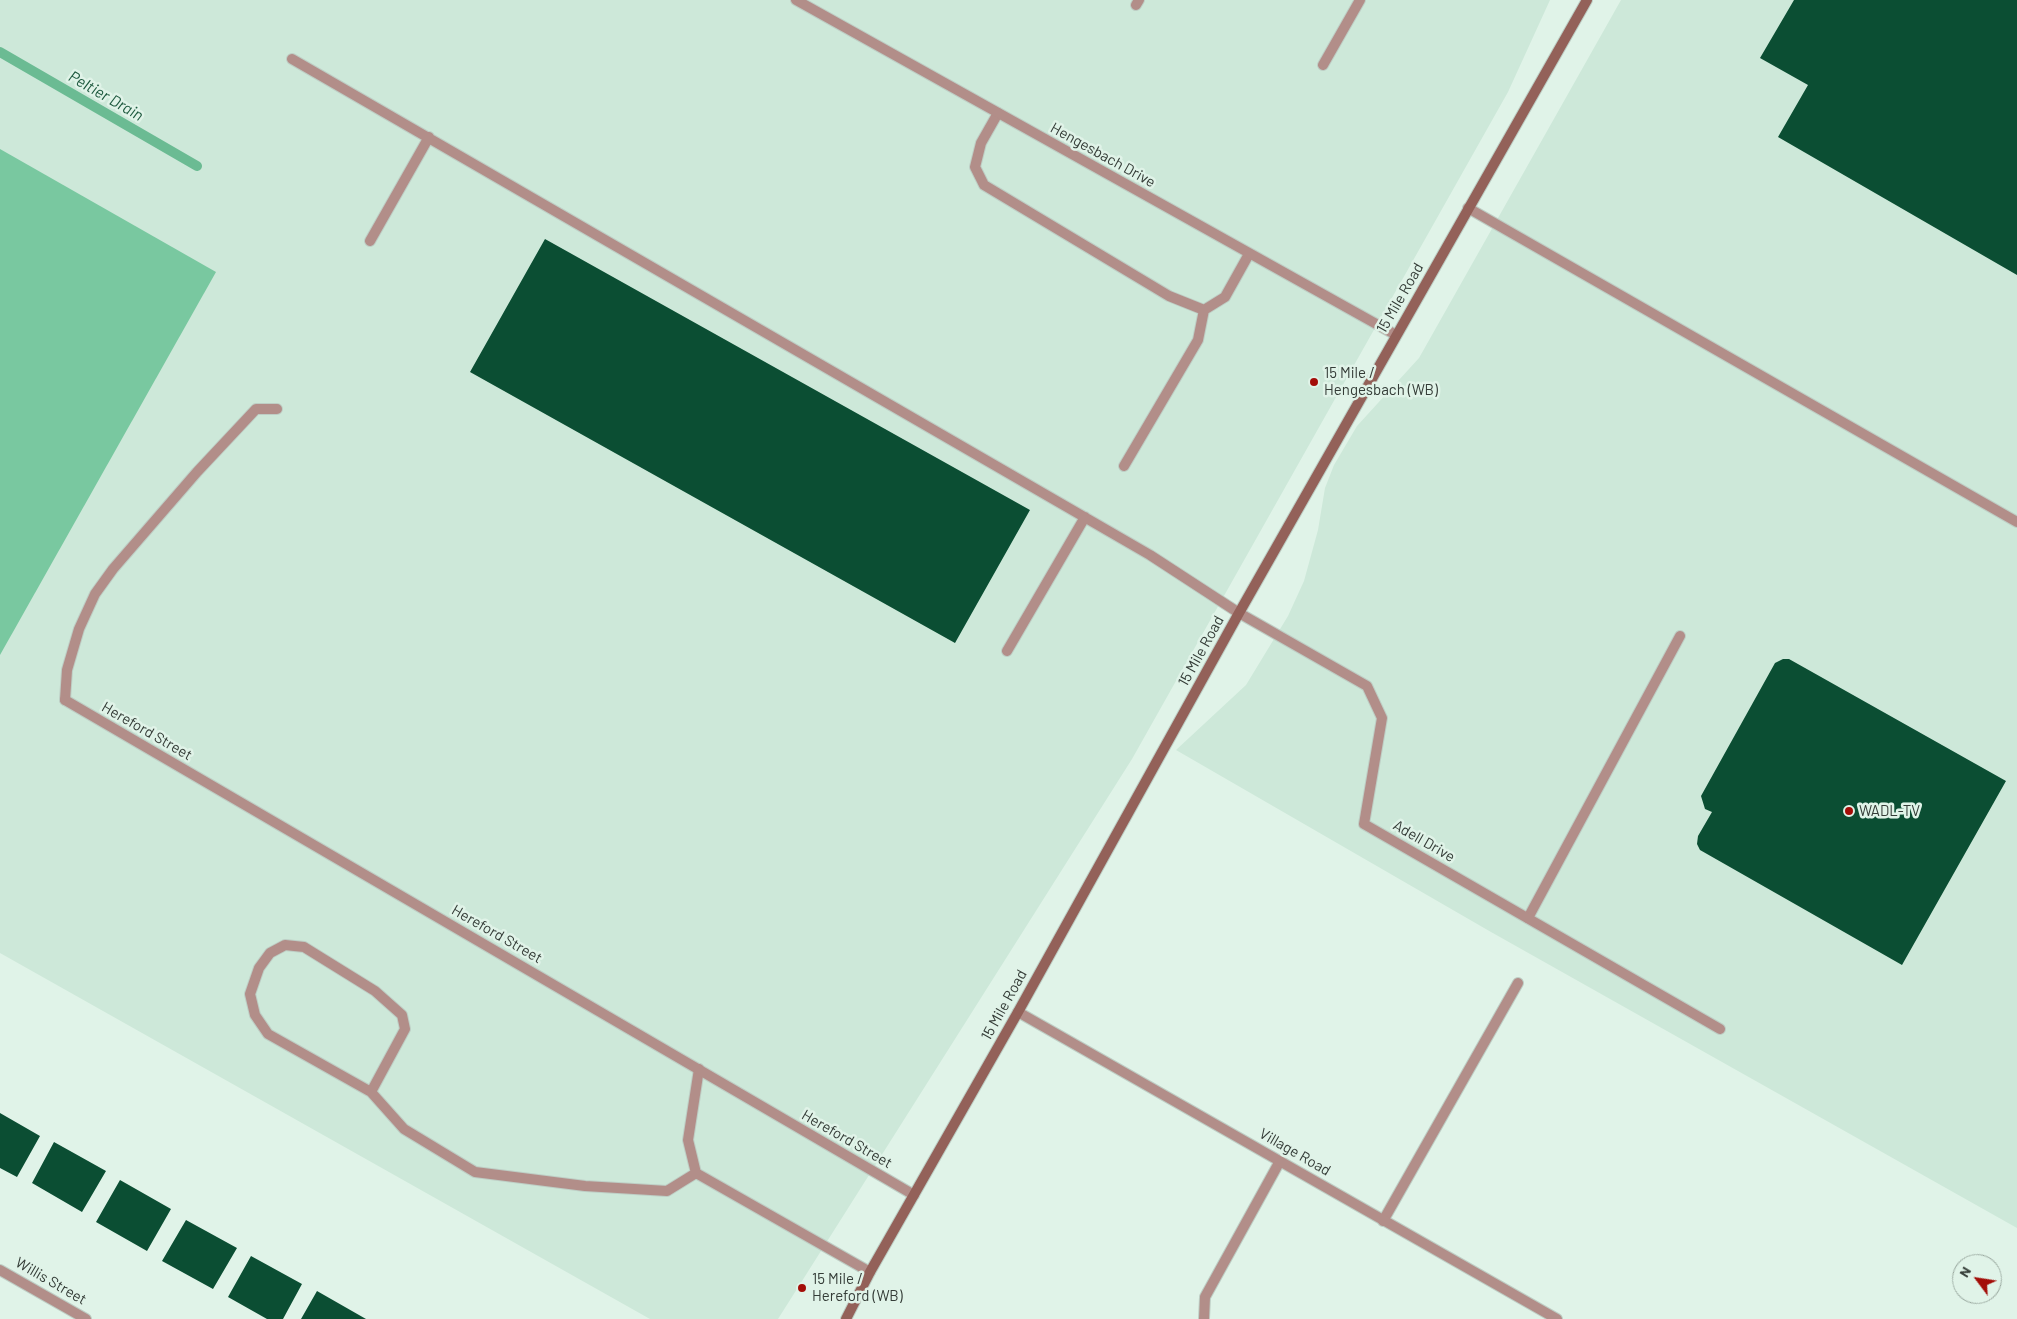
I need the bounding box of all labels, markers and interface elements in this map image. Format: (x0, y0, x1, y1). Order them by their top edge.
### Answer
water label: Peltier Drain (65, 67, 147, 125)
street label: Hengesbach Drive (1047, 119, 1159, 191)
street label: 15 Mile Road (1373, 260, 1427, 336)
place label: 15 Mile / Hengesbach (WB) (1324, 364, 1438, 399)
marker: 15 Mile / Hengesbach (WB) (1308, 376, 1320, 388)
street label: 15 Mile Road (1174, 612, 1228, 690)
street label: Hereford Street (99, 698, 195, 764)
place label: WADL-TV (1859, 802, 1920, 820)
marker: WADL-TV (1843, 805, 1855, 817)
street label: Adell Drive (1390, 816, 1458, 866)
street label: Hereford Street (449, 901, 545, 967)
street label: 15 Mile Road (977, 966, 1031, 1044)
street label: Hereford Street (799, 1106, 895, 1172)
street label: Village Road (1256, 1124, 1334, 1180)
street label: Willis Street (12, 1253, 90, 1309)
north arrow (1952, 1254, 2002, 1304)
text: N (1955, 1263, 1974, 1280)
place label: 15 Mile / Hereford (WB) (812, 1270, 903, 1305)
marker: 15 Mile / Hereford (WB) (796, 1282, 808, 1294)

